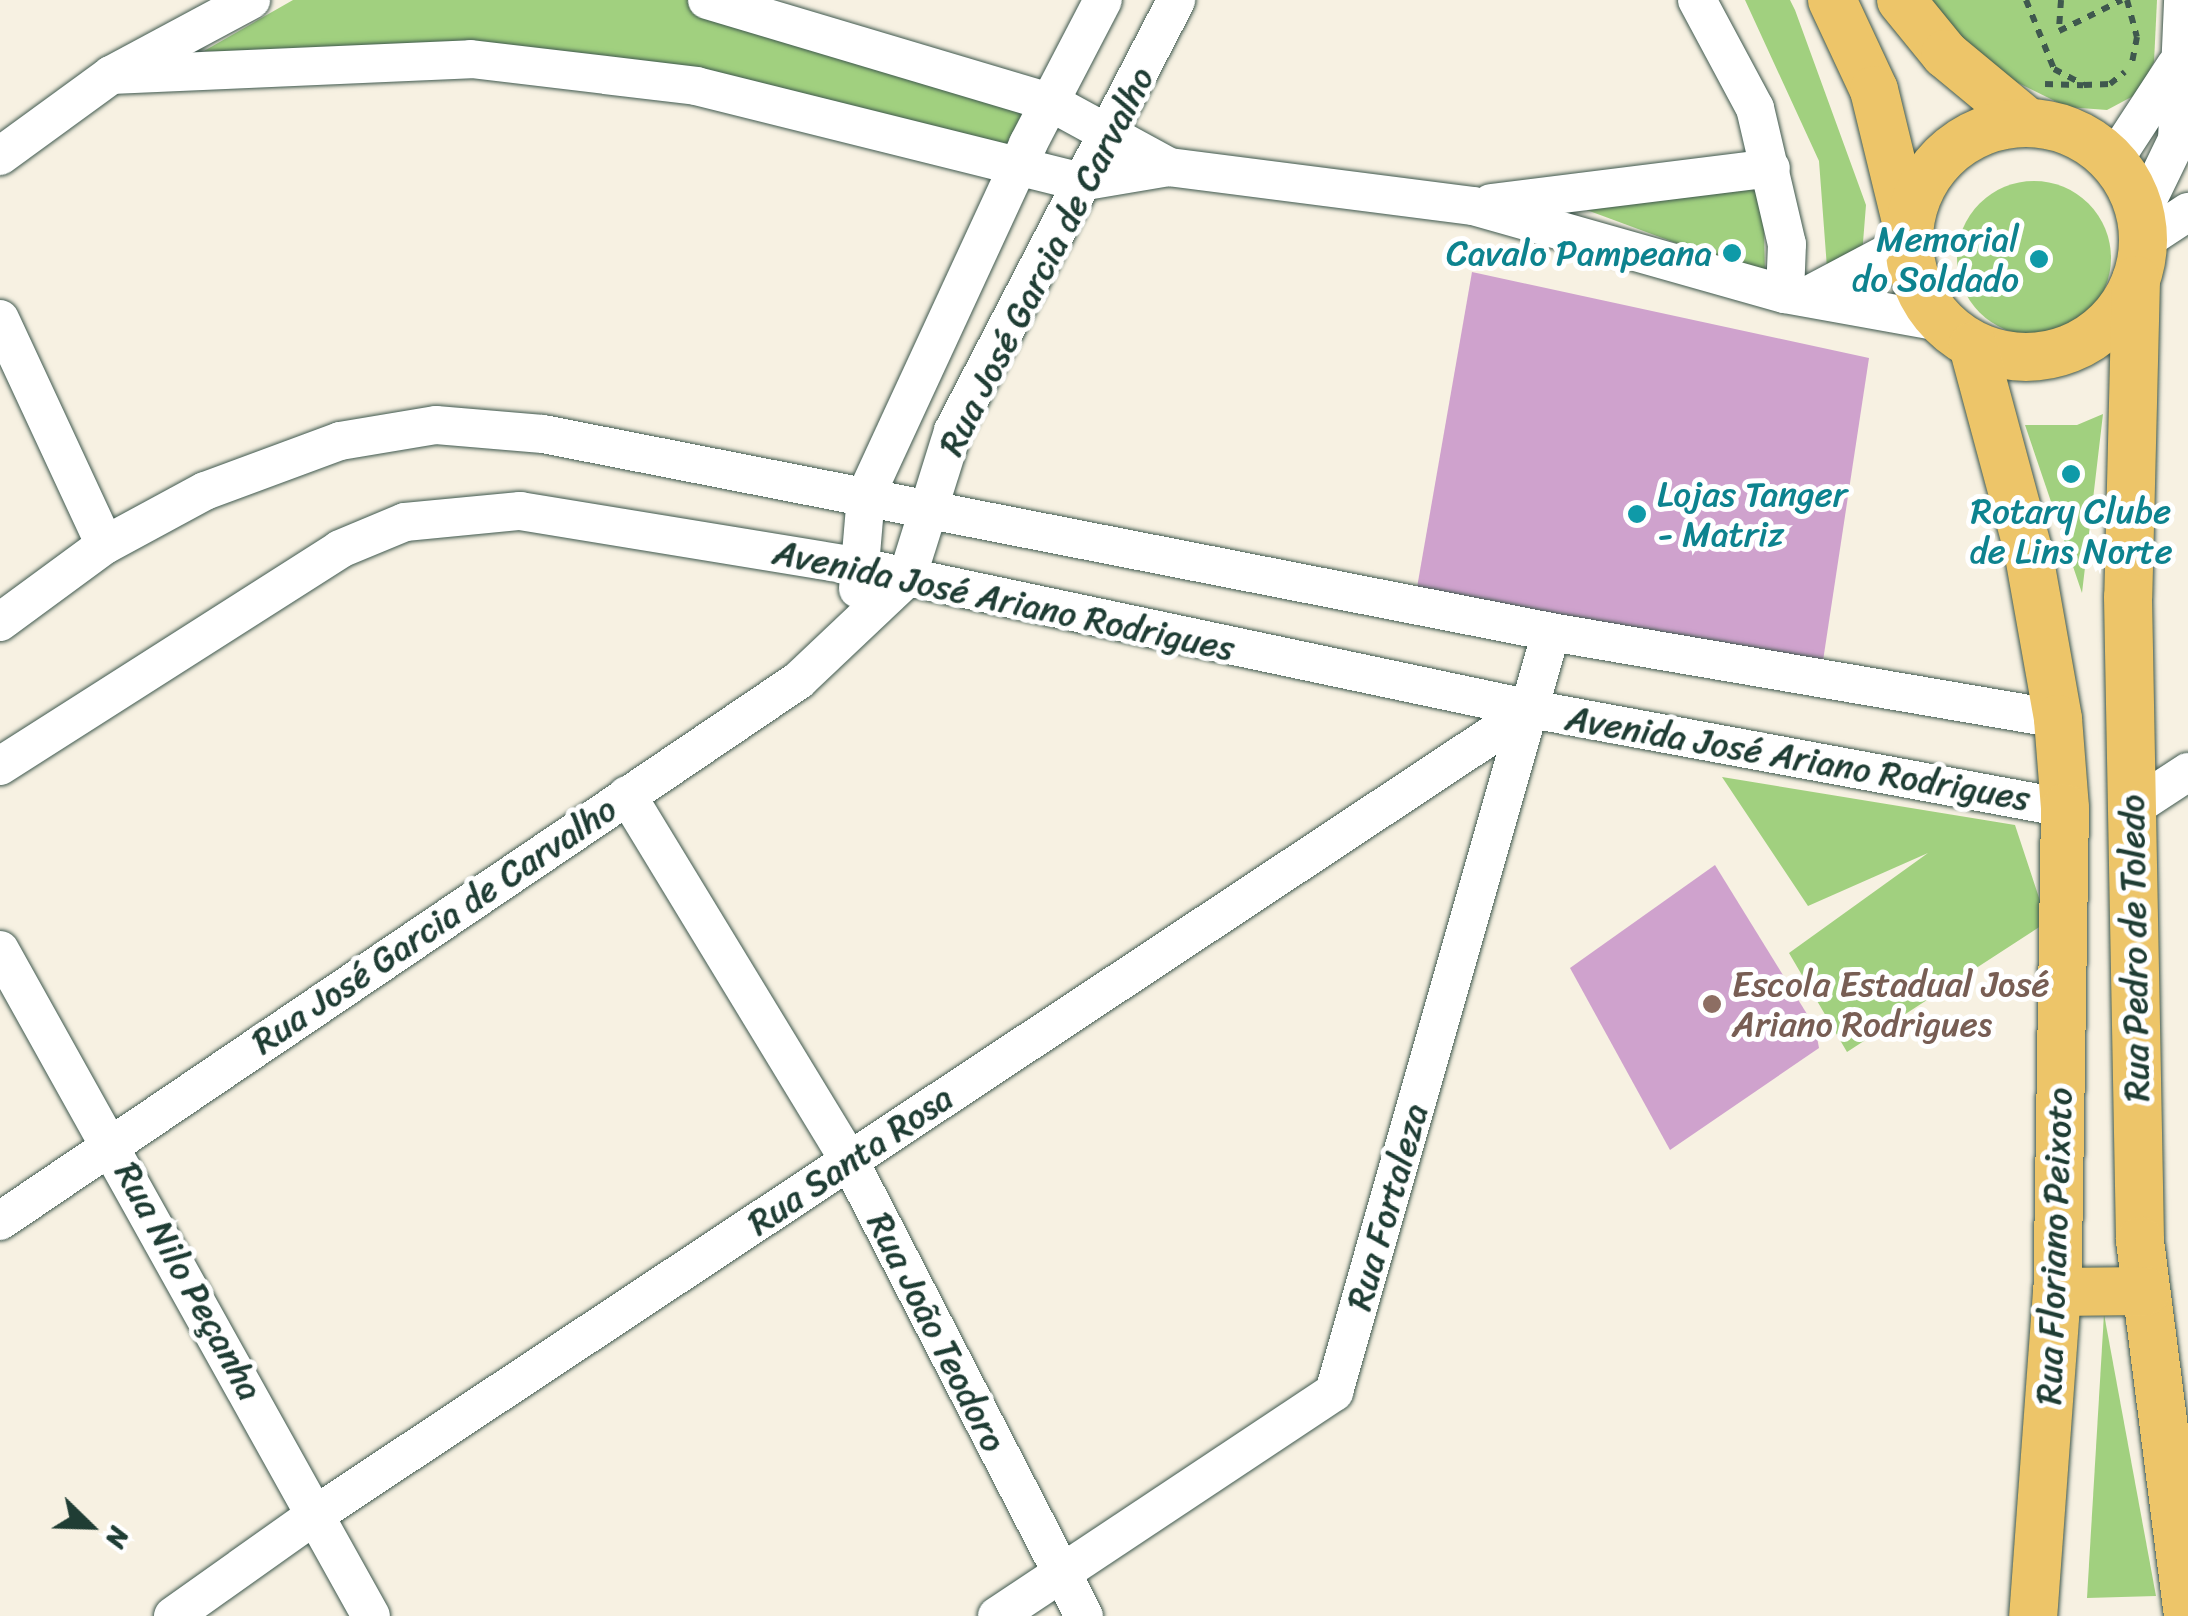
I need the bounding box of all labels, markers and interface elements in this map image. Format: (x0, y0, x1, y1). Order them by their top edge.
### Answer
street label: Rua José Garcia de Carvalho (930, 60, 1162, 462)
place label: Memorial do Soldado (1852, 218, 2019, 300)
place label: Cavalo Pampeana (1446, 232, 1712, 274)
marker: Cavalo Pampeana (1721, 242, 1743, 264)
marker: Memorial do Soldado (2028, 248, 2050, 270)
marker: Rotary Clube de Lins Norte (2060, 463, 2082, 485)
place label: Lojas Tanger - Matriz (1657, 473, 1848, 555)
place label: Rotary Clube de Lins Norte (1968, 490, 2174, 572)
marker: Lojas Tanger - Matriz (1626, 503, 1648, 525)
street label: Avenida José Ariano Rodrigues (770, 531, 1238, 669)
street label: Avenida José Ariano Rodrigues (1563, 697, 2033, 819)
street label: Rua José Garcia de Carvalho (244, 787, 624, 1063)
street label: Rua Pedro de Toledo (2110, 793, 2158, 1103)
place label: Escola Estadual José Ariano Rodrigues (1732, 963, 2050, 1045)
marker: Escola Estadual José Ariano Rodrigues (1701, 993, 1723, 1015)
street label: Rua Santa Rosa (739, 1076, 961, 1244)
street label: Rua Floriano Peixoto (2027, 1086, 2081, 1406)
street label: Rua Fortaleza (1338, 1099, 1436, 1315)
street label: Rua Nilo Peçanha (106, 1154, 272, 1408)
street label: Rua João Teodoro (858, 1204, 1016, 1460)
north arrow (40, 1476, 140, 1576)
text: N (92, 1519, 144, 1556)

